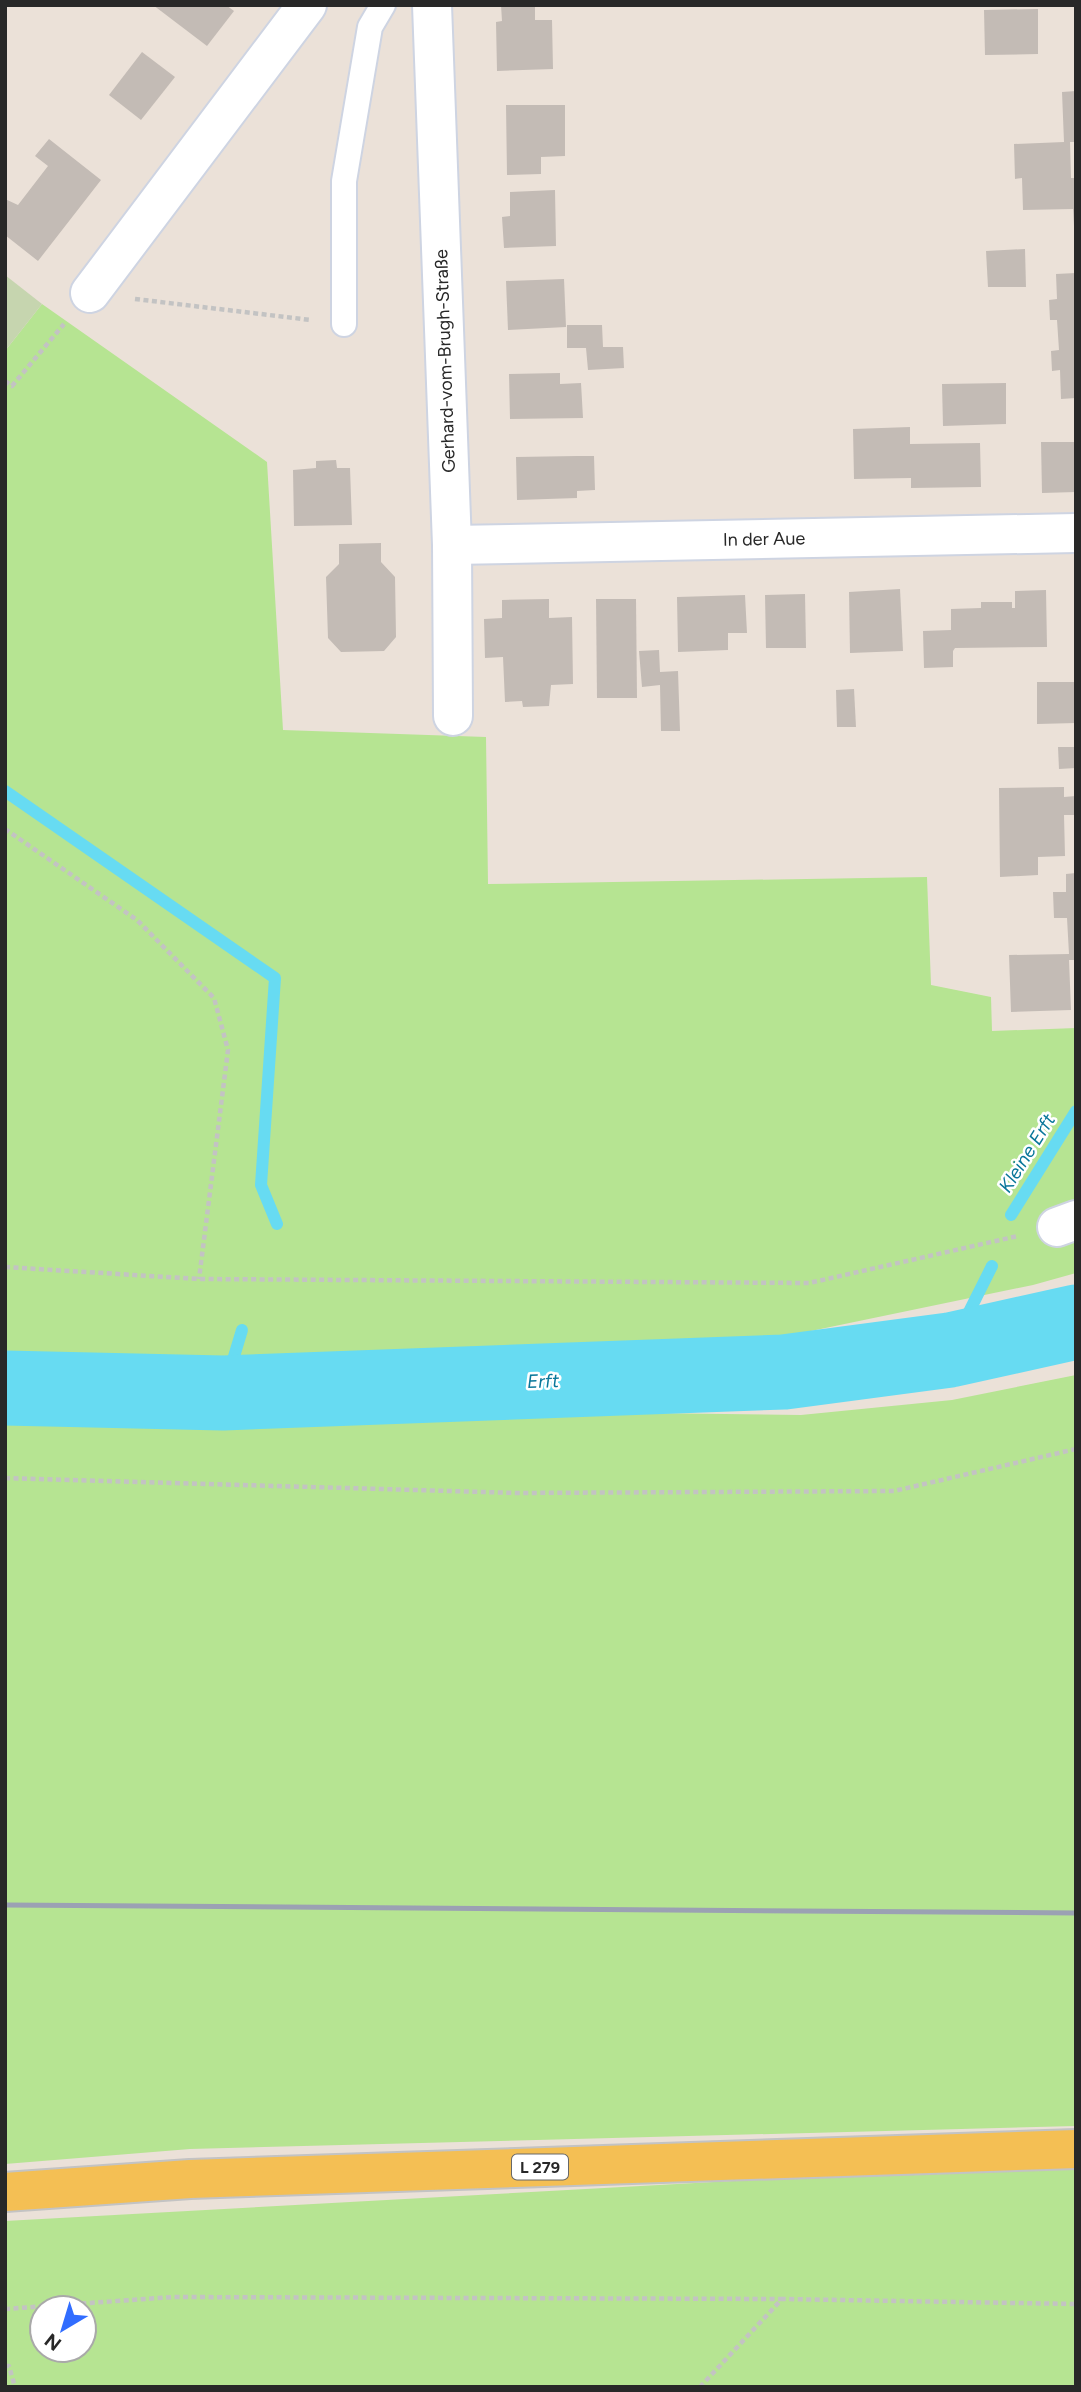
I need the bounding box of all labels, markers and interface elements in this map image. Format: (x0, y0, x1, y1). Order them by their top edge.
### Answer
street label: Gerhard-vom-Brugh-Straße (430, 249, 460, 473)
street label: In der Aue (723, 527, 806, 551)
water label: Kleine Erft (994, 1109, 1061, 1197)
water label: Erft (527, 1369, 560, 1393)
road number: L 279 (512, 2154, 568, 2180)
north arrow (28, 2294, 98, 2364)
text: N (40, 2328, 66, 2356)

